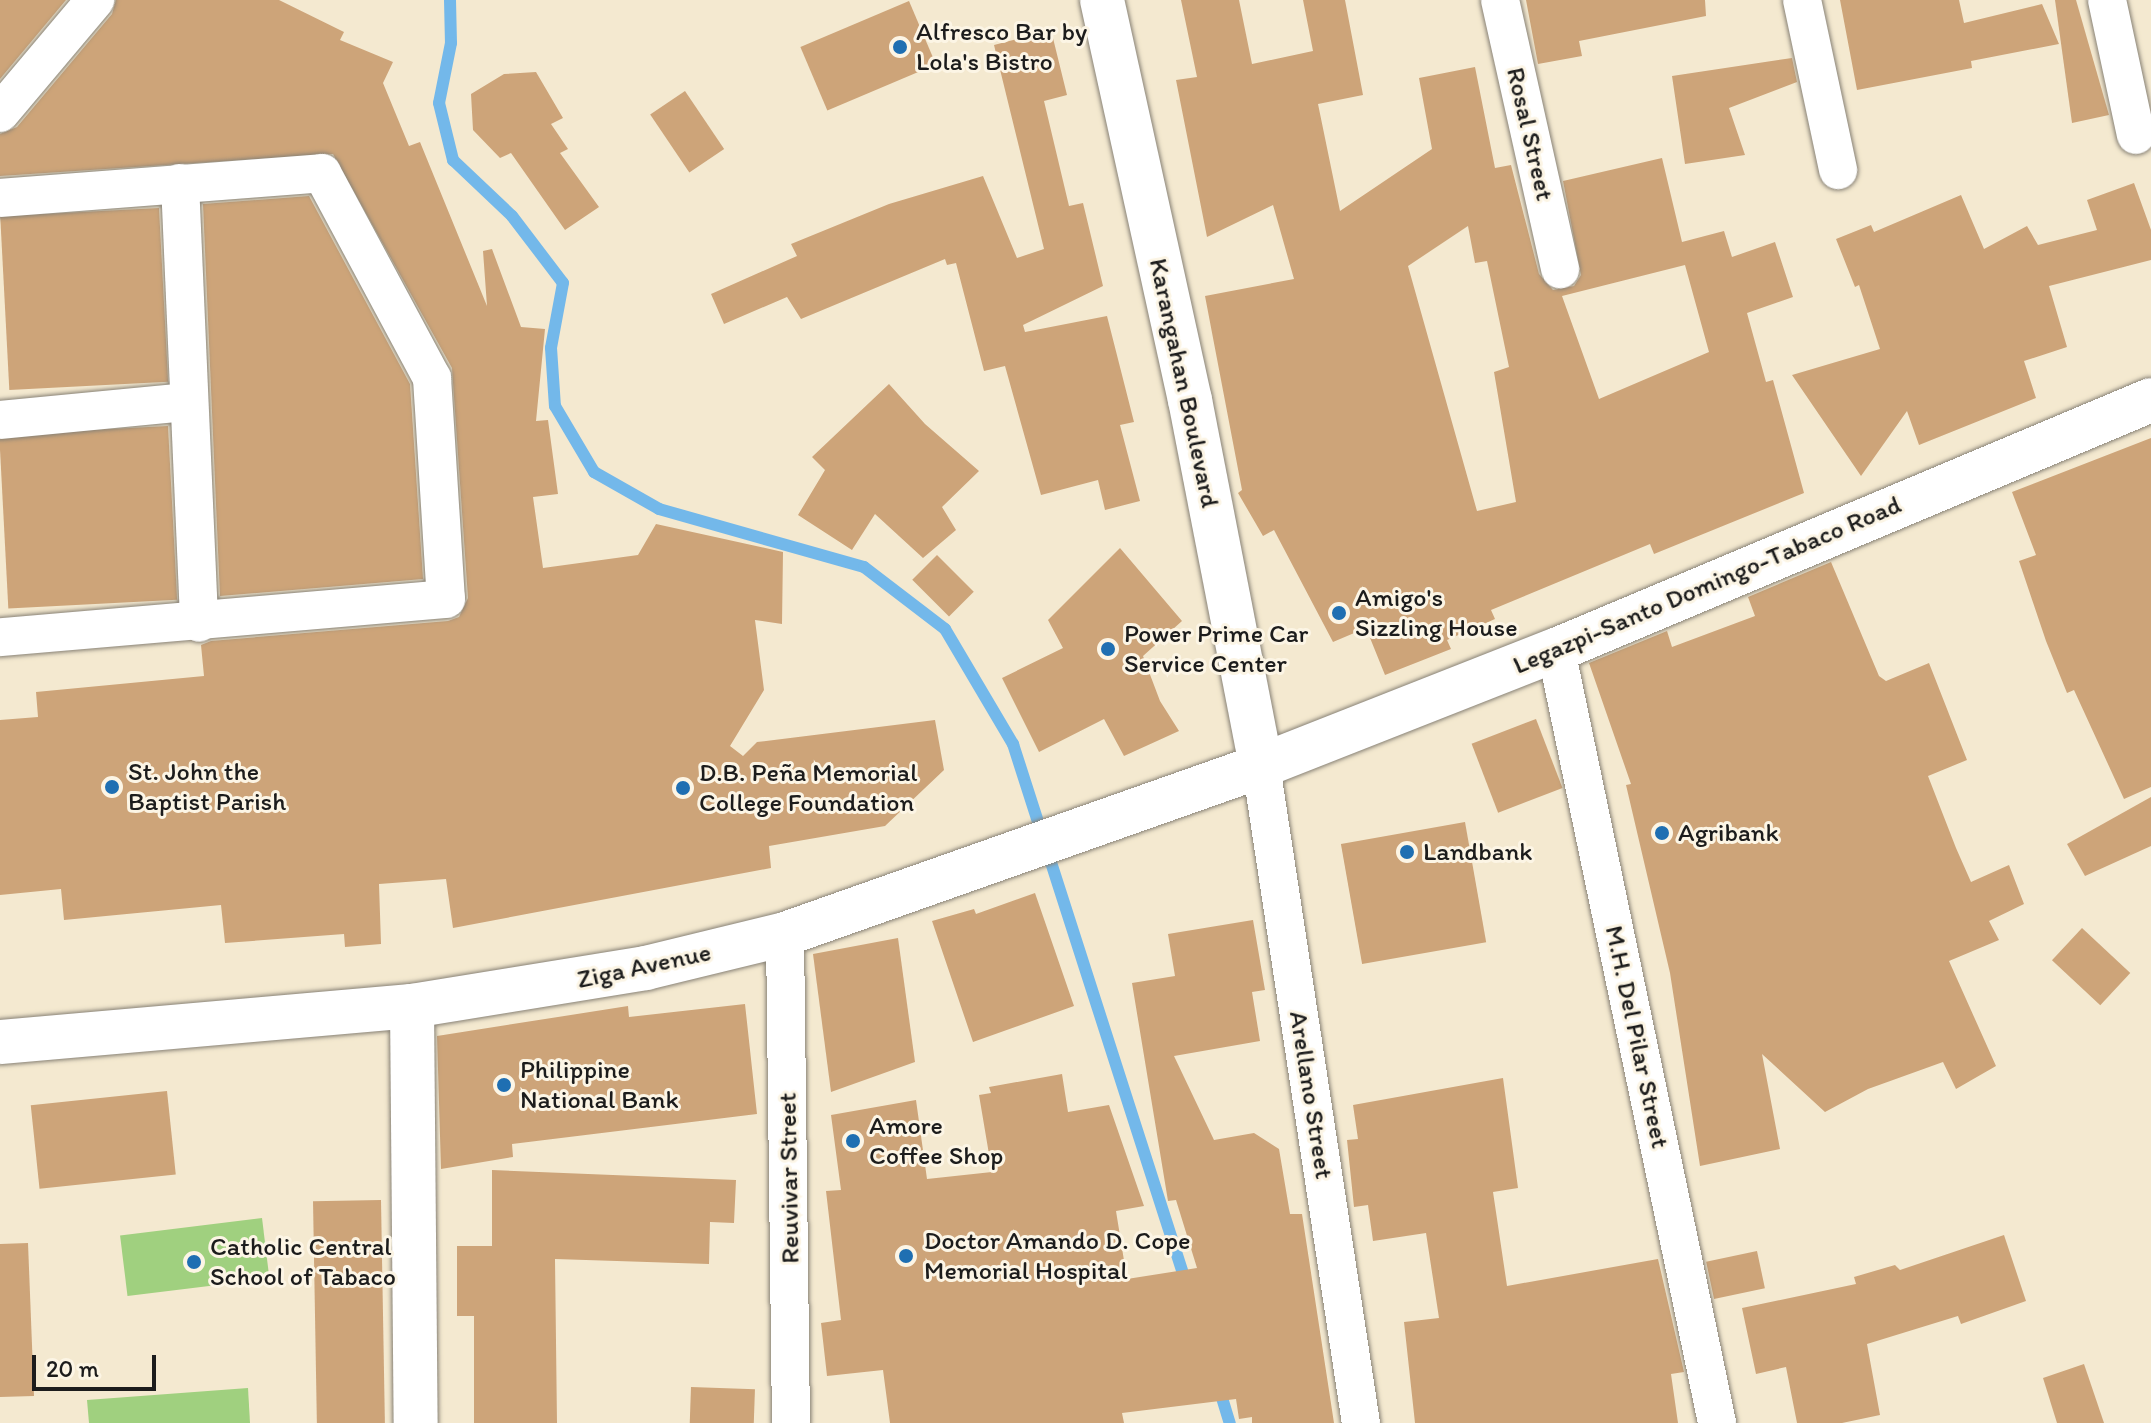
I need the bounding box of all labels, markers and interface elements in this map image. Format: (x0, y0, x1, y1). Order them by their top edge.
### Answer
place label: Alfresco Bar by Lola's Bistro (916, 16, 1087, 78)
marker: Alfresco Bar by Lola's Bistro (891, 38, 909, 56)
street label: Rosal Street (1500, 65, 1560, 203)
street label: Karangahan Boulevard (1142, 255, 1226, 511)
street label: Legazpi-Santo Domingo-Tabaco Road (1510, 490, 1904, 680)
place label: Amigo's Sizzling House (1355, 582, 1518, 644)
marker: Amigo's Sizzling House (1330, 604, 1348, 622)
place label: Power Prime Car Service Center (1124, 618, 1309, 680)
marker: Power Prime Car Service Center (1099, 640, 1117, 658)
place label: St. John the Baptist Parish (128, 756, 286, 818)
place label: D.B. Peña Memorial College Foundation (699, 757, 916, 818)
marker: St. John the Baptist Parish (103, 778, 121, 796)
marker: D.B. Peña Memorial College Foundation (674, 779, 692, 797)
place label: Agribank (1678, 817, 1779, 849)
marker: Agribank (1653, 824, 1671, 842)
place label: Landbank (1423, 836, 1533, 868)
marker: Landbank (1398, 843, 1416, 861)
street label: M.H. Del Pilar Street (1598, 923, 1676, 1151)
street label: Ziga Avenue (575, 937, 713, 995)
street label: Arellano Street (1282, 1009, 1340, 1181)
place label: Philippine National Bank (520, 1054, 680, 1116)
marker: Philippine National Bank (495, 1076, 513, 1094)
street label: Reuvivar Street (772, 1092, 806, 1264)
place label: Amore Coffee Shop (869, 1110, 1003, 1172)
marker: Amore Coffee Shop (844, 1132, 862, 1150)
place label: Doctor Amando D. Cope Memorial Hospital (924, 1225, 1191, 1286)
place label: Catholic Central School of Tabaco (210, 1231, 396, 1292)
marker: Doctor Amando D. Cope Memorial Hospital (895, 1245, 917, 1267)
marker: Catholic Central School of Tabaco (185, 1253, 203, 1271)
scale bar (36, 1339, 160, 1389)
text: 20 m (46, 1354, 99, 1383)

